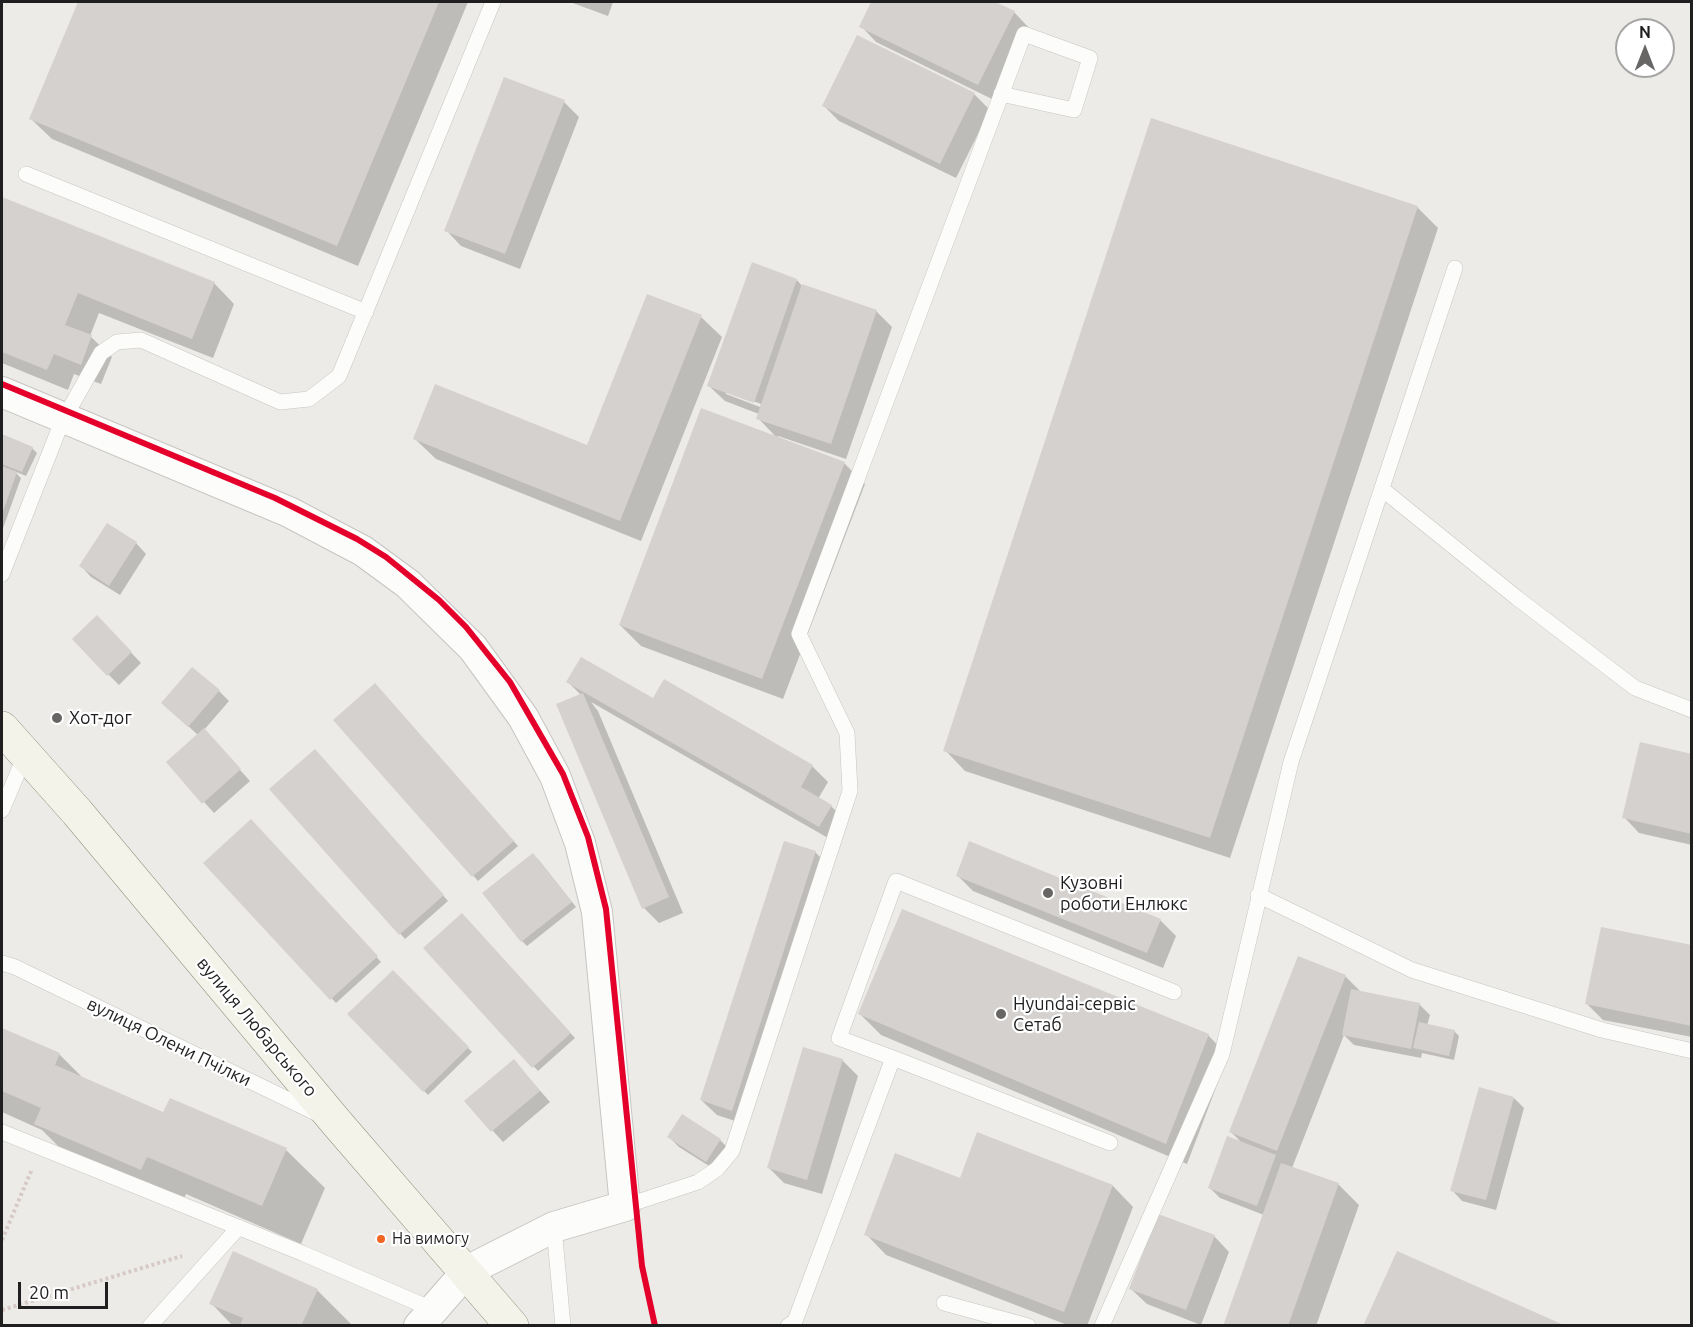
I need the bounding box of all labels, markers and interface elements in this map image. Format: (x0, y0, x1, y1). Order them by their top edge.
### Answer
north arrow (1615, 18, 1675, 78)
text: N (1639, 23, 1651, 41)
place label: Хот-дог (69, 707, 132, 729)
marker: Хот-дог (50, 711, 64, 725)
place label: Кузовні роботи Енлюкс (1060, 872, 1188, 914)
marker: Кузовні роботи Енлюкс (1041, 886, 1055, 900)
street label: вулиця Любарського (192, 953, 322, 1101)
street label: вулиця Олени Пчілки (83, 993, 255, 1091)
place label: Hyundai-сервіс Сетаб (1013, 993, 1136, 1036)
marker: Hyundai-сервіс Сетаб (994, 1007, 1008, 1021)
place label: На вимогу (392, 1229, 469, 1249)
marker: На вимогу (375, 1233, 387, 1245)
scale bar (21, 1270, 111, 1308)
text: 20 m (29, 1282, 69, 1302)

